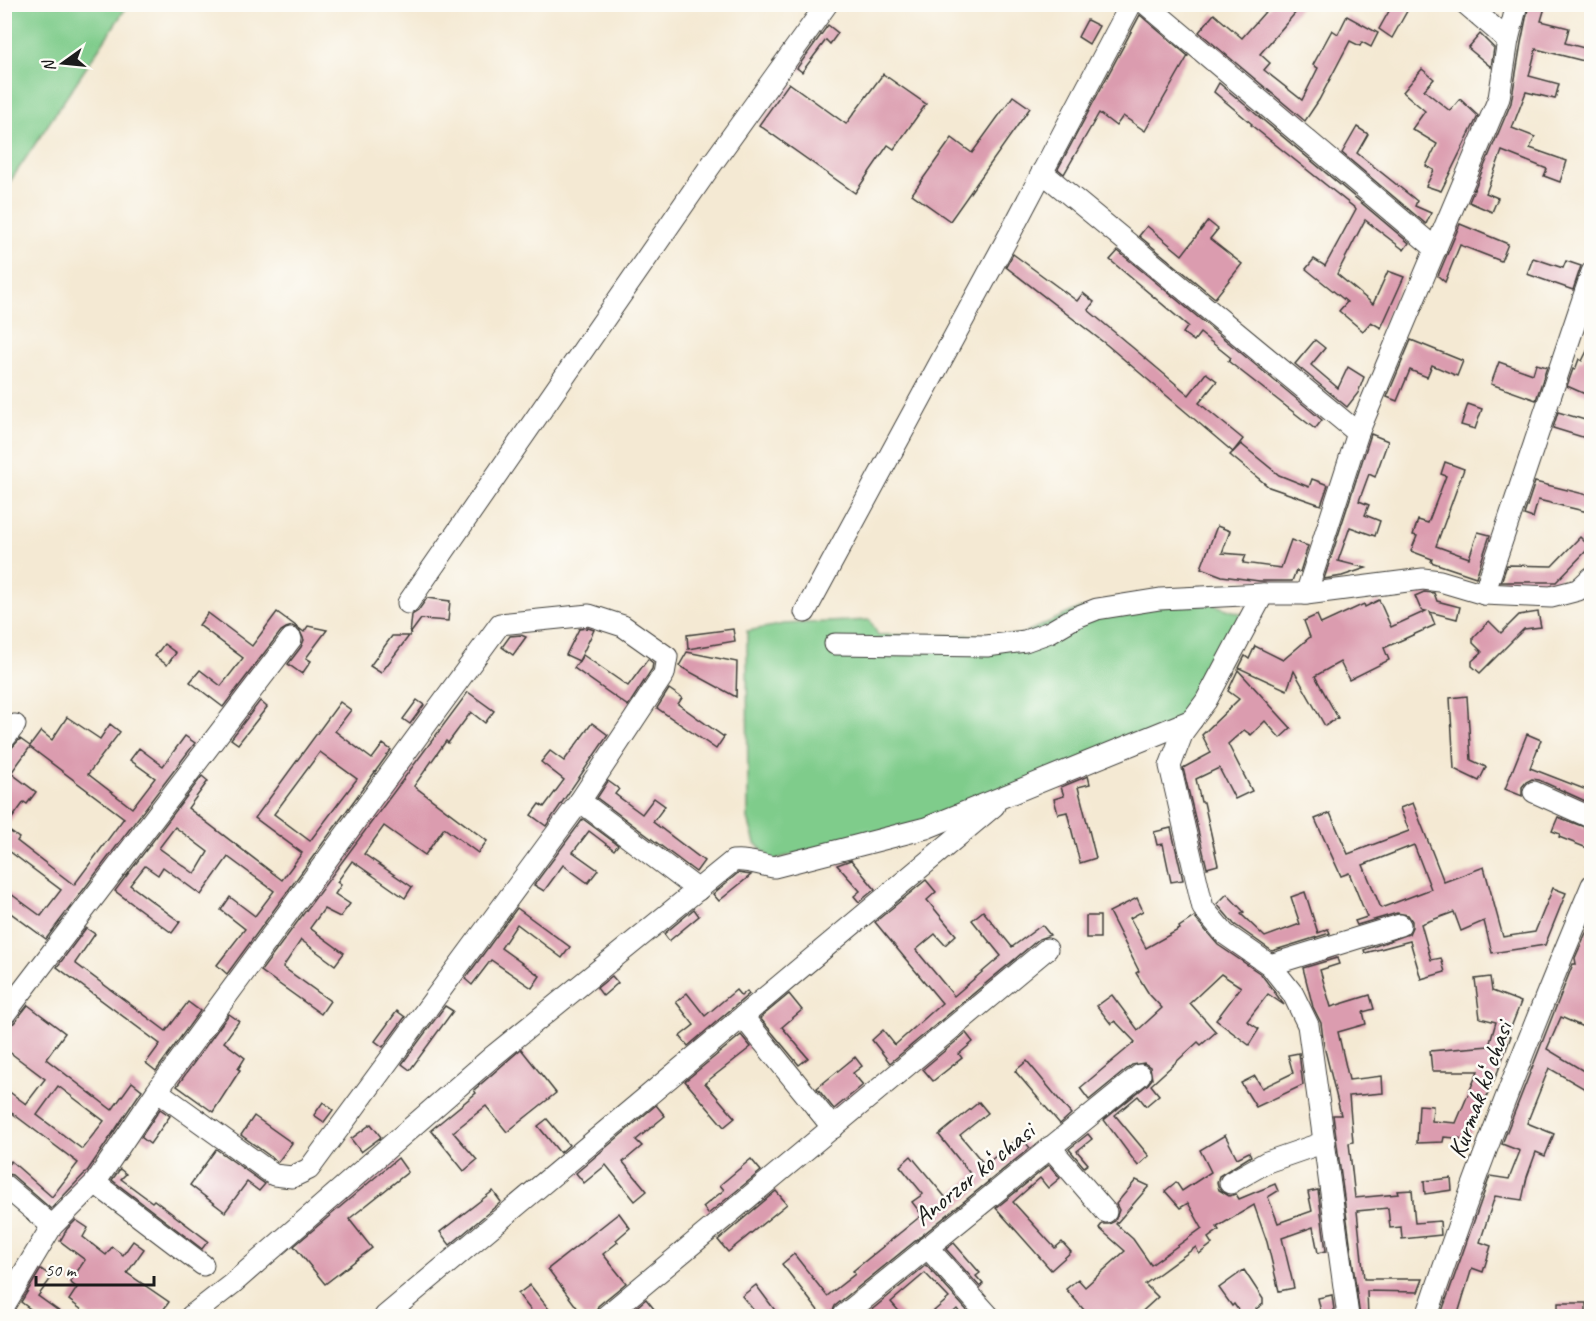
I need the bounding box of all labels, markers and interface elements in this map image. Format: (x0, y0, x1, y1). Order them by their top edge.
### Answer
north arrow (33, 33, 93, 93)
text: N (38, 56, 60, 74)
street label: Kurmak koʻchasi (1440, 1014, 1521, 1163)
street label: Anorzor koʻchasi (907, 1113, 1044, 1233)
scale bar (36, 1249, 154, 1287)
text: 50 m (45, 1259, 78, 1281)

